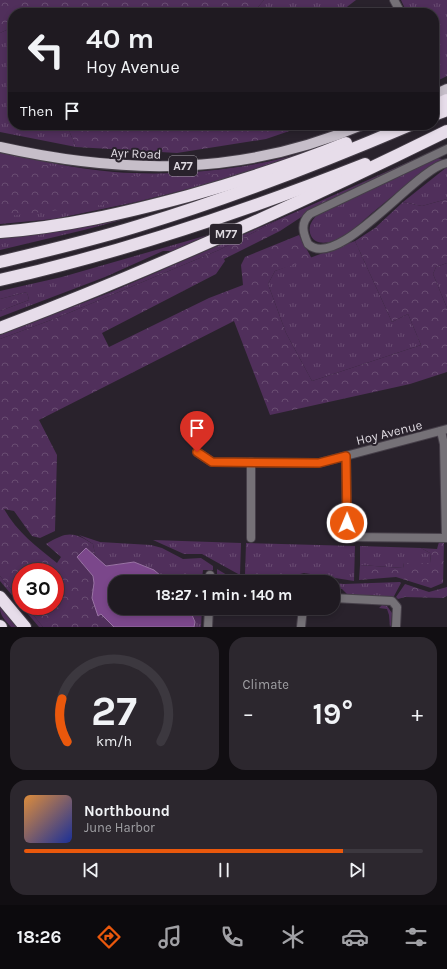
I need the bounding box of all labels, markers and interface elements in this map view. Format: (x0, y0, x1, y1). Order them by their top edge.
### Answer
text: 40 m (86, 22, 154, 55)
icon: left (20, 24, 72, 76)
text: Hoy Avenue (86, 56, 180, 78)
icon: arrive (61, 100, 83, 122)
text: Then (20, 102, 53, 120)
street label: Ayr Road (110, 145, 162, 162)
road number: A77 (169, 156, 197, 176)
road number: M77 (210, 224, 242, 244)
pin (180, 411, 214, 452)
icon: arrive (186, 417, 208, 439)
street label: Hoy Avenue (354, 417, 424, 448)
position arrow (326, 502, 368, 544)
speed limit sign: 30 (12, 563, 64, 615)
text: 18:27 · 1 min · 140 m (156, 586, 292, 604)
text: Climate (243, 677, 289, 692)
text: 27 (91, 686, 137, 734)
text: 19° (312, 696, 353, 732)
text: − (243, 701, 254, 727)
text: + (411, 701, 423, 727)
text: km/h (96, 732, 132, 749)
text: Northbound (84, 802, 170, 820)
text: June Harbor (84, 820, 155, 835)
icon: previous (80, 859, 102, 881)
icon: pause (213, 859, 235, 881)
icon: next (346, 859, 368, 881)
icon: directions (95, 923, 123, 951)
icon: music (156, 923, 184, 951)
icon: phone (218, 923, 246, 951)
icon: climate (279, 923, 307, 951)
icon: car (341, 923, 369, 951)
icon: filters (402, 923, 430, 951)
text: 18:26 (17, 926, 61, 948)

